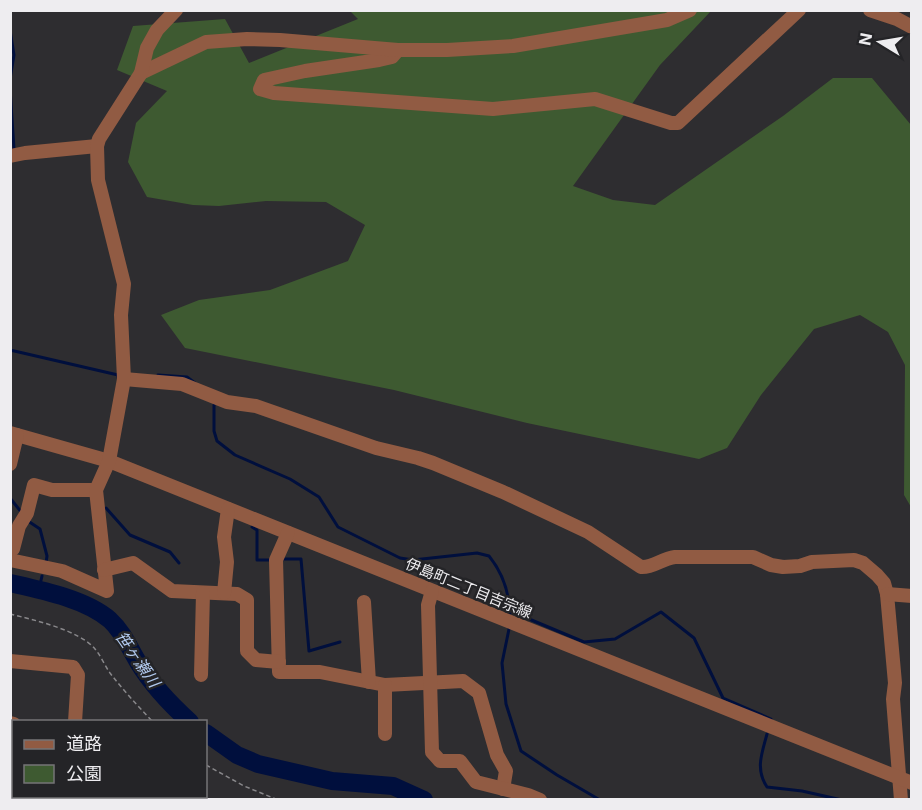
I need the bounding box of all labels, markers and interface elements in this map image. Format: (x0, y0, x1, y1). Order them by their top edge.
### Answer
north arrow (850, 12, 910, 72)
text: N (854, 31, 876, 47)
street label: 伊島町二丁目吉宗線 (403, 554, 535, 622)
water label: 笹ヶ瀬川 (111, 627, 166, 693)
legend (12, 720, 207, 798)
text: 道路 (66, 733, 102, 754)
text: 公園 (66, 763, 102, 784)

